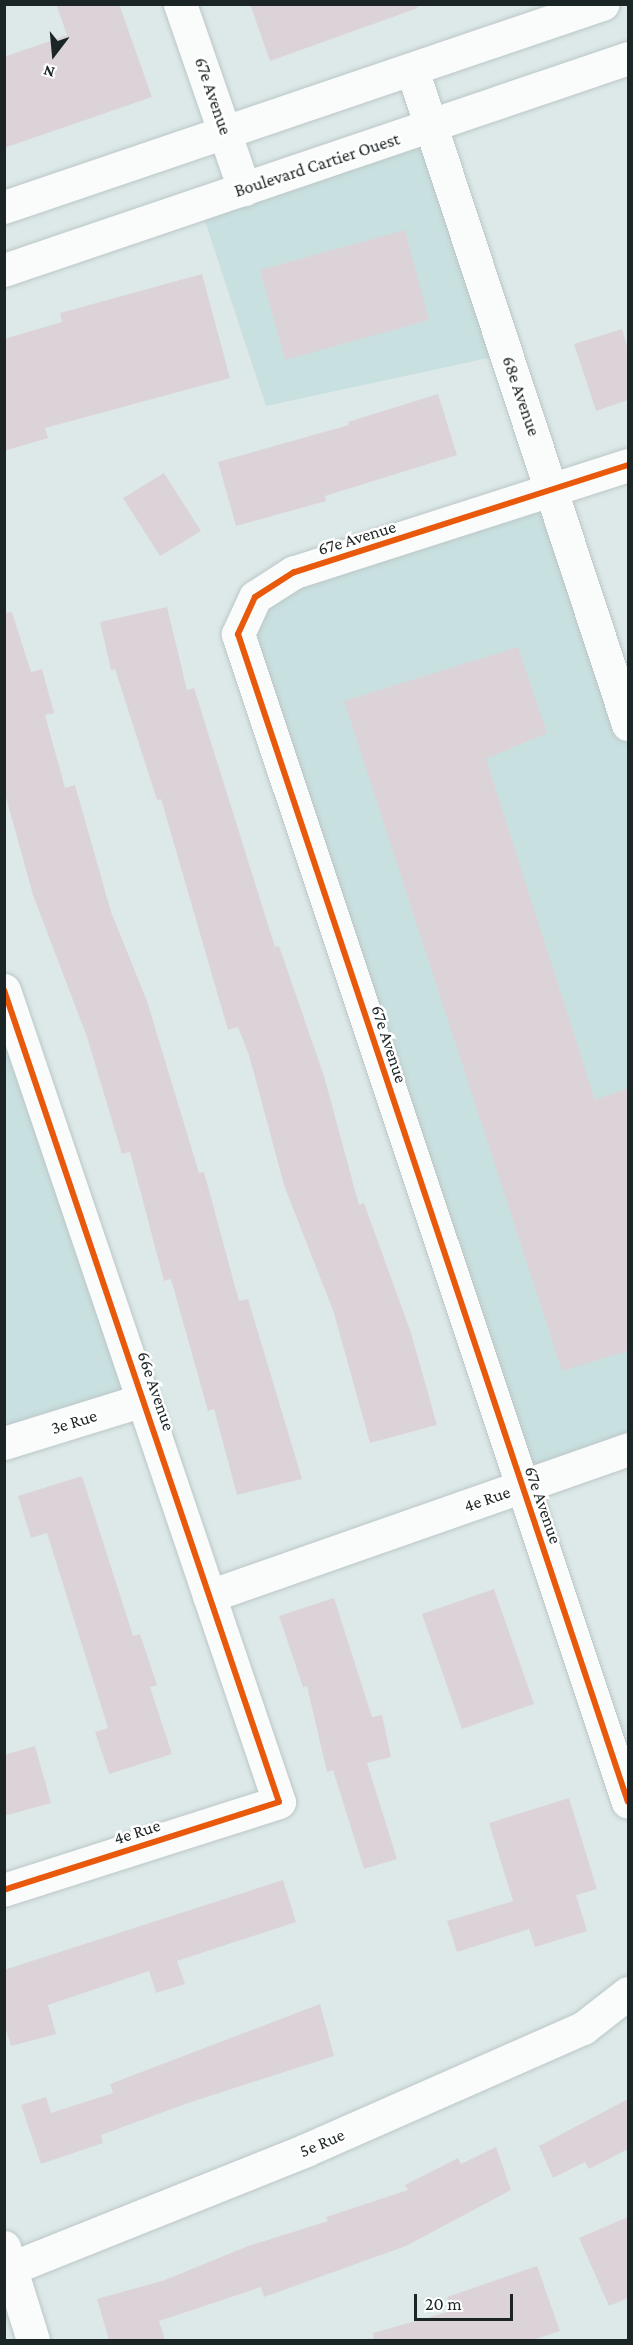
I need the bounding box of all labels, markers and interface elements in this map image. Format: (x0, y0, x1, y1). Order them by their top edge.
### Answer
north arrow (24, 24, 84, 84)
street label: 67e Avenue (190, 54, 236, 138)
text: N (41, 62, 56, 81)
street label: Boulevard Cartier Ouest (232, 128, 402, 202)
street label: 68e Avenue (497, 353, 545, 439)
street label: 67e Avenue (315, 516, 399, 560)
street label: 67e Avenue (366, 1002, 412, 1086)
street label: 66e Avenue (132, 1348, 180, 1434)
street label: 3e Rue (48, 1405, 100, 1439)
street label: 67e Avenue (520, 1463, 566, 1547)
street label: 4e Rue (461, 1481, 513, 1517)
street label: 4e Rue (111, 1814, 163, 1850)
street label: 5e Rue (296, 2124, 348, 2162)
scale bar (417, 2282, 516, 2320)
text: 20 m (425, 2294, 462, 2314)

